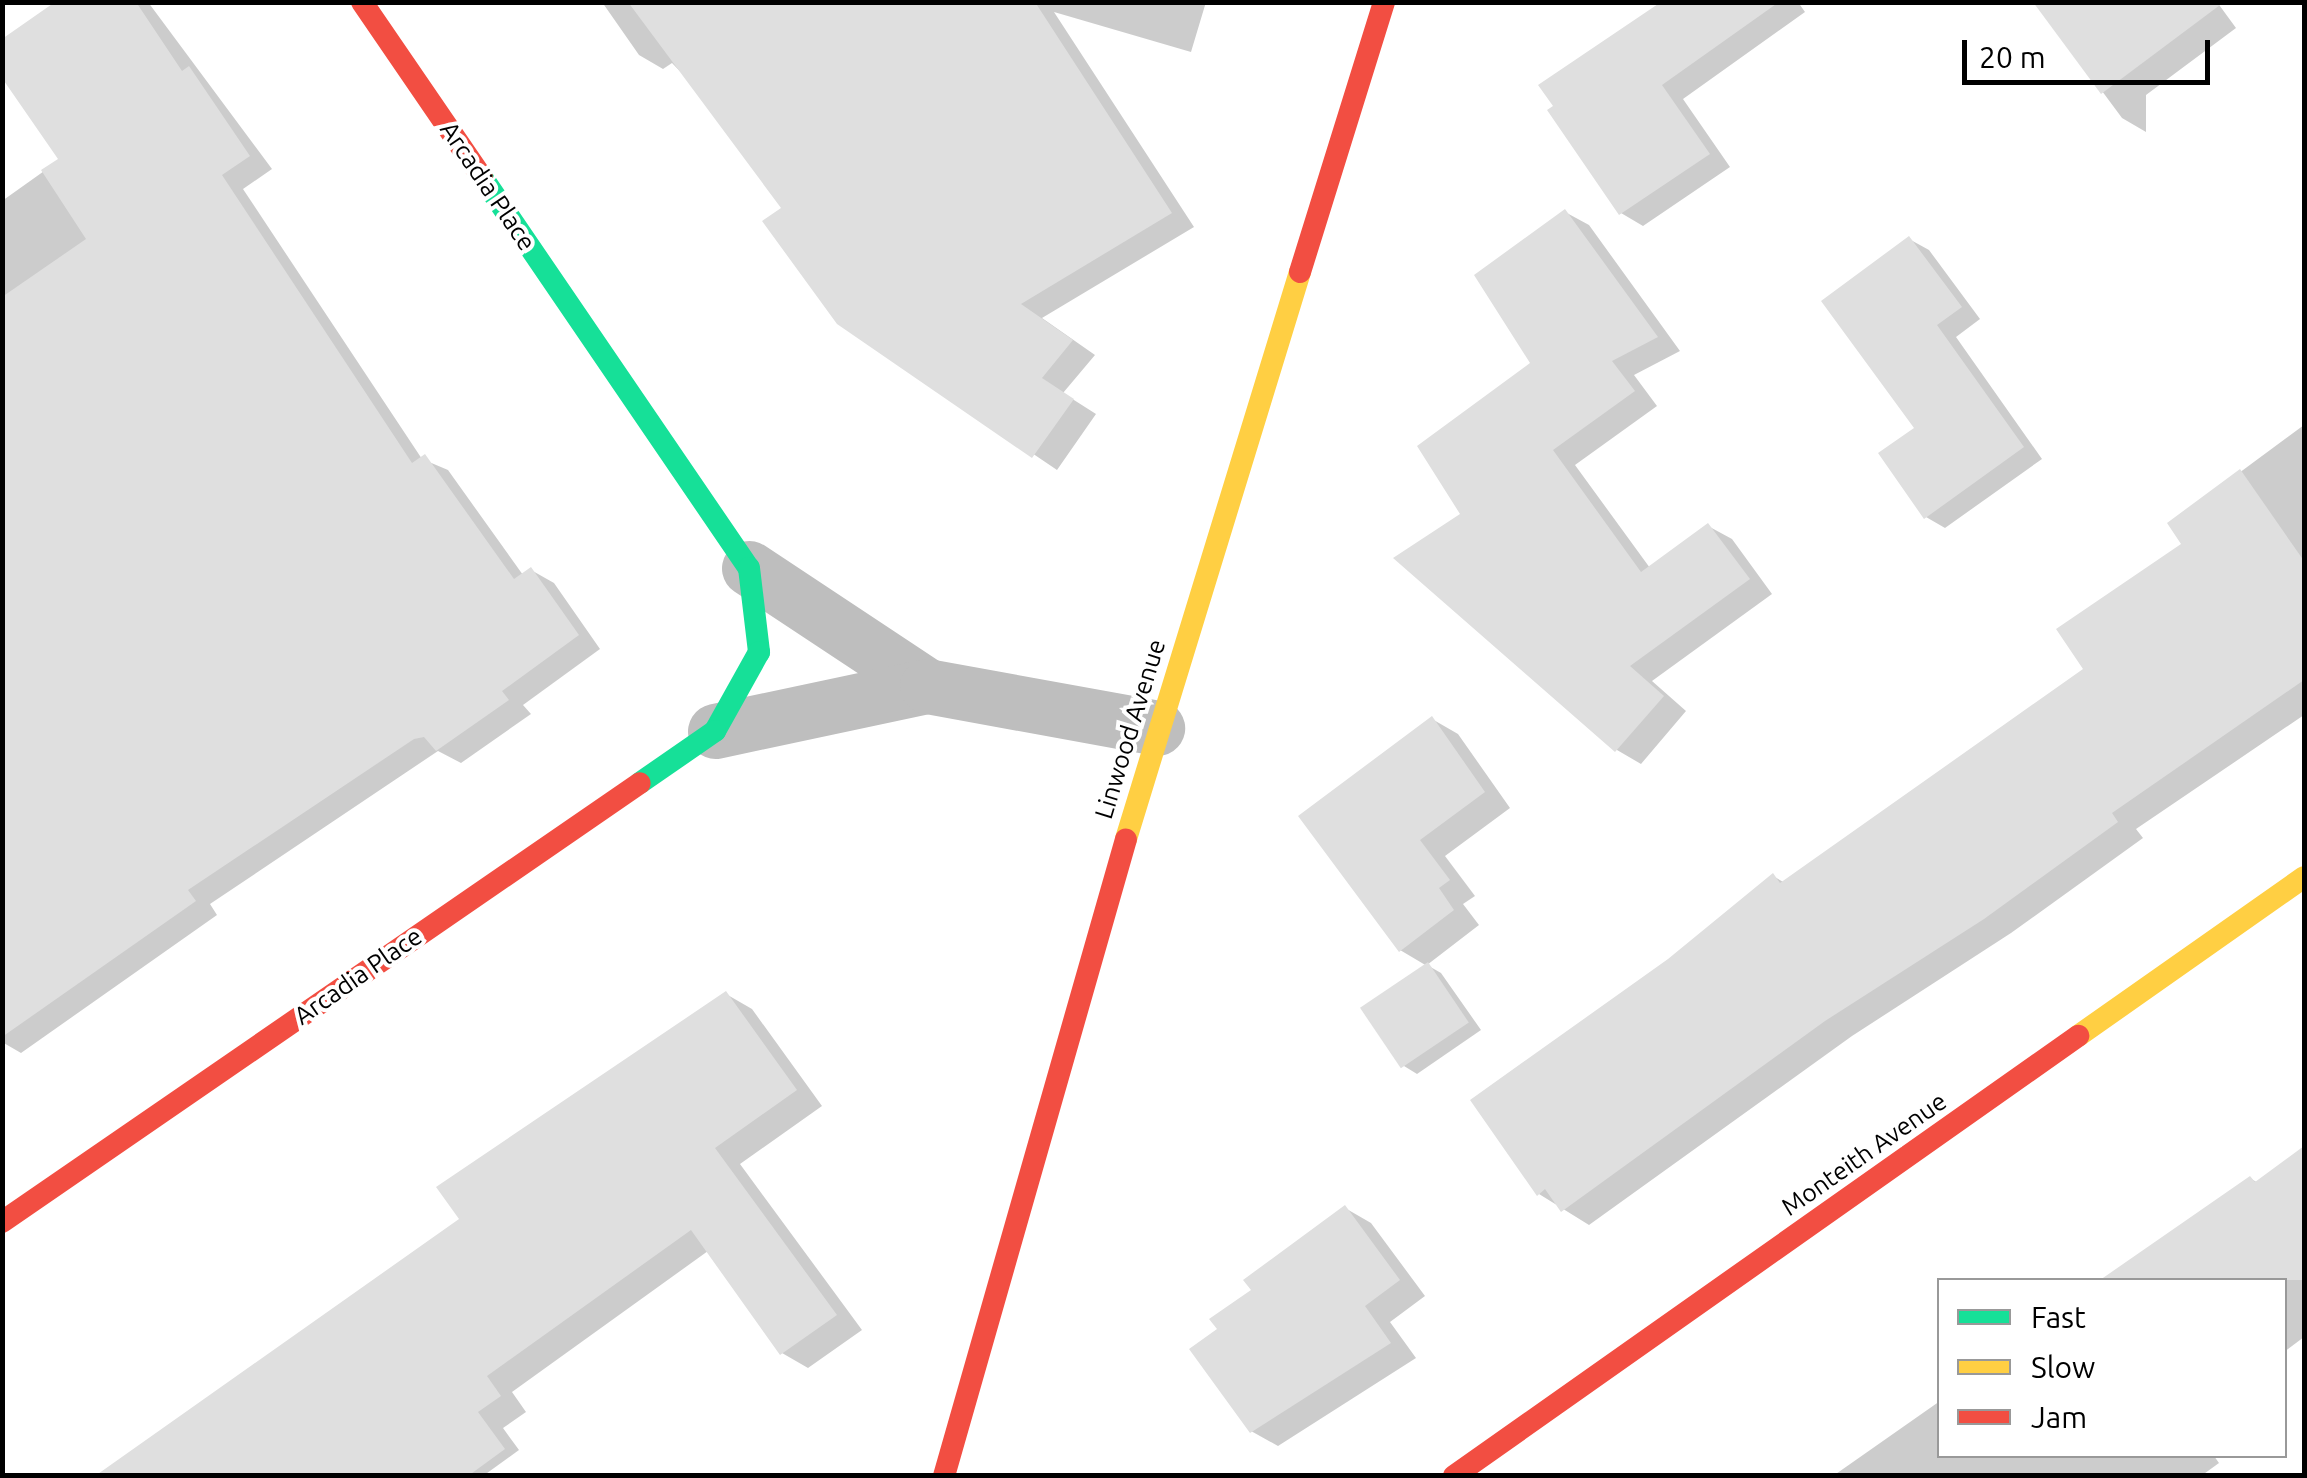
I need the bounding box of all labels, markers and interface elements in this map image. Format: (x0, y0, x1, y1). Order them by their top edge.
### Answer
scale bar (1967, 20, 2214, 82)
text: 20 m (1979, 40, 2046, 74)
street label: Arcadia Place (434, 116, 542, 256)
street label: Linwood Avenue (1088, 636, 1172, 822)
street label: Arcadia Place (288, 921, 428, 1031)
street label: Monteith Avenue (1776, 1086, 1952, 1222)
legend (1937, 1278, 2287, 1458)
text: Fast (2031, 1300, 2086, 1334)
text: Slow (2031, 1350, 2095, 1384)
text: Jam (2031, 1400, 2087, 1434)

